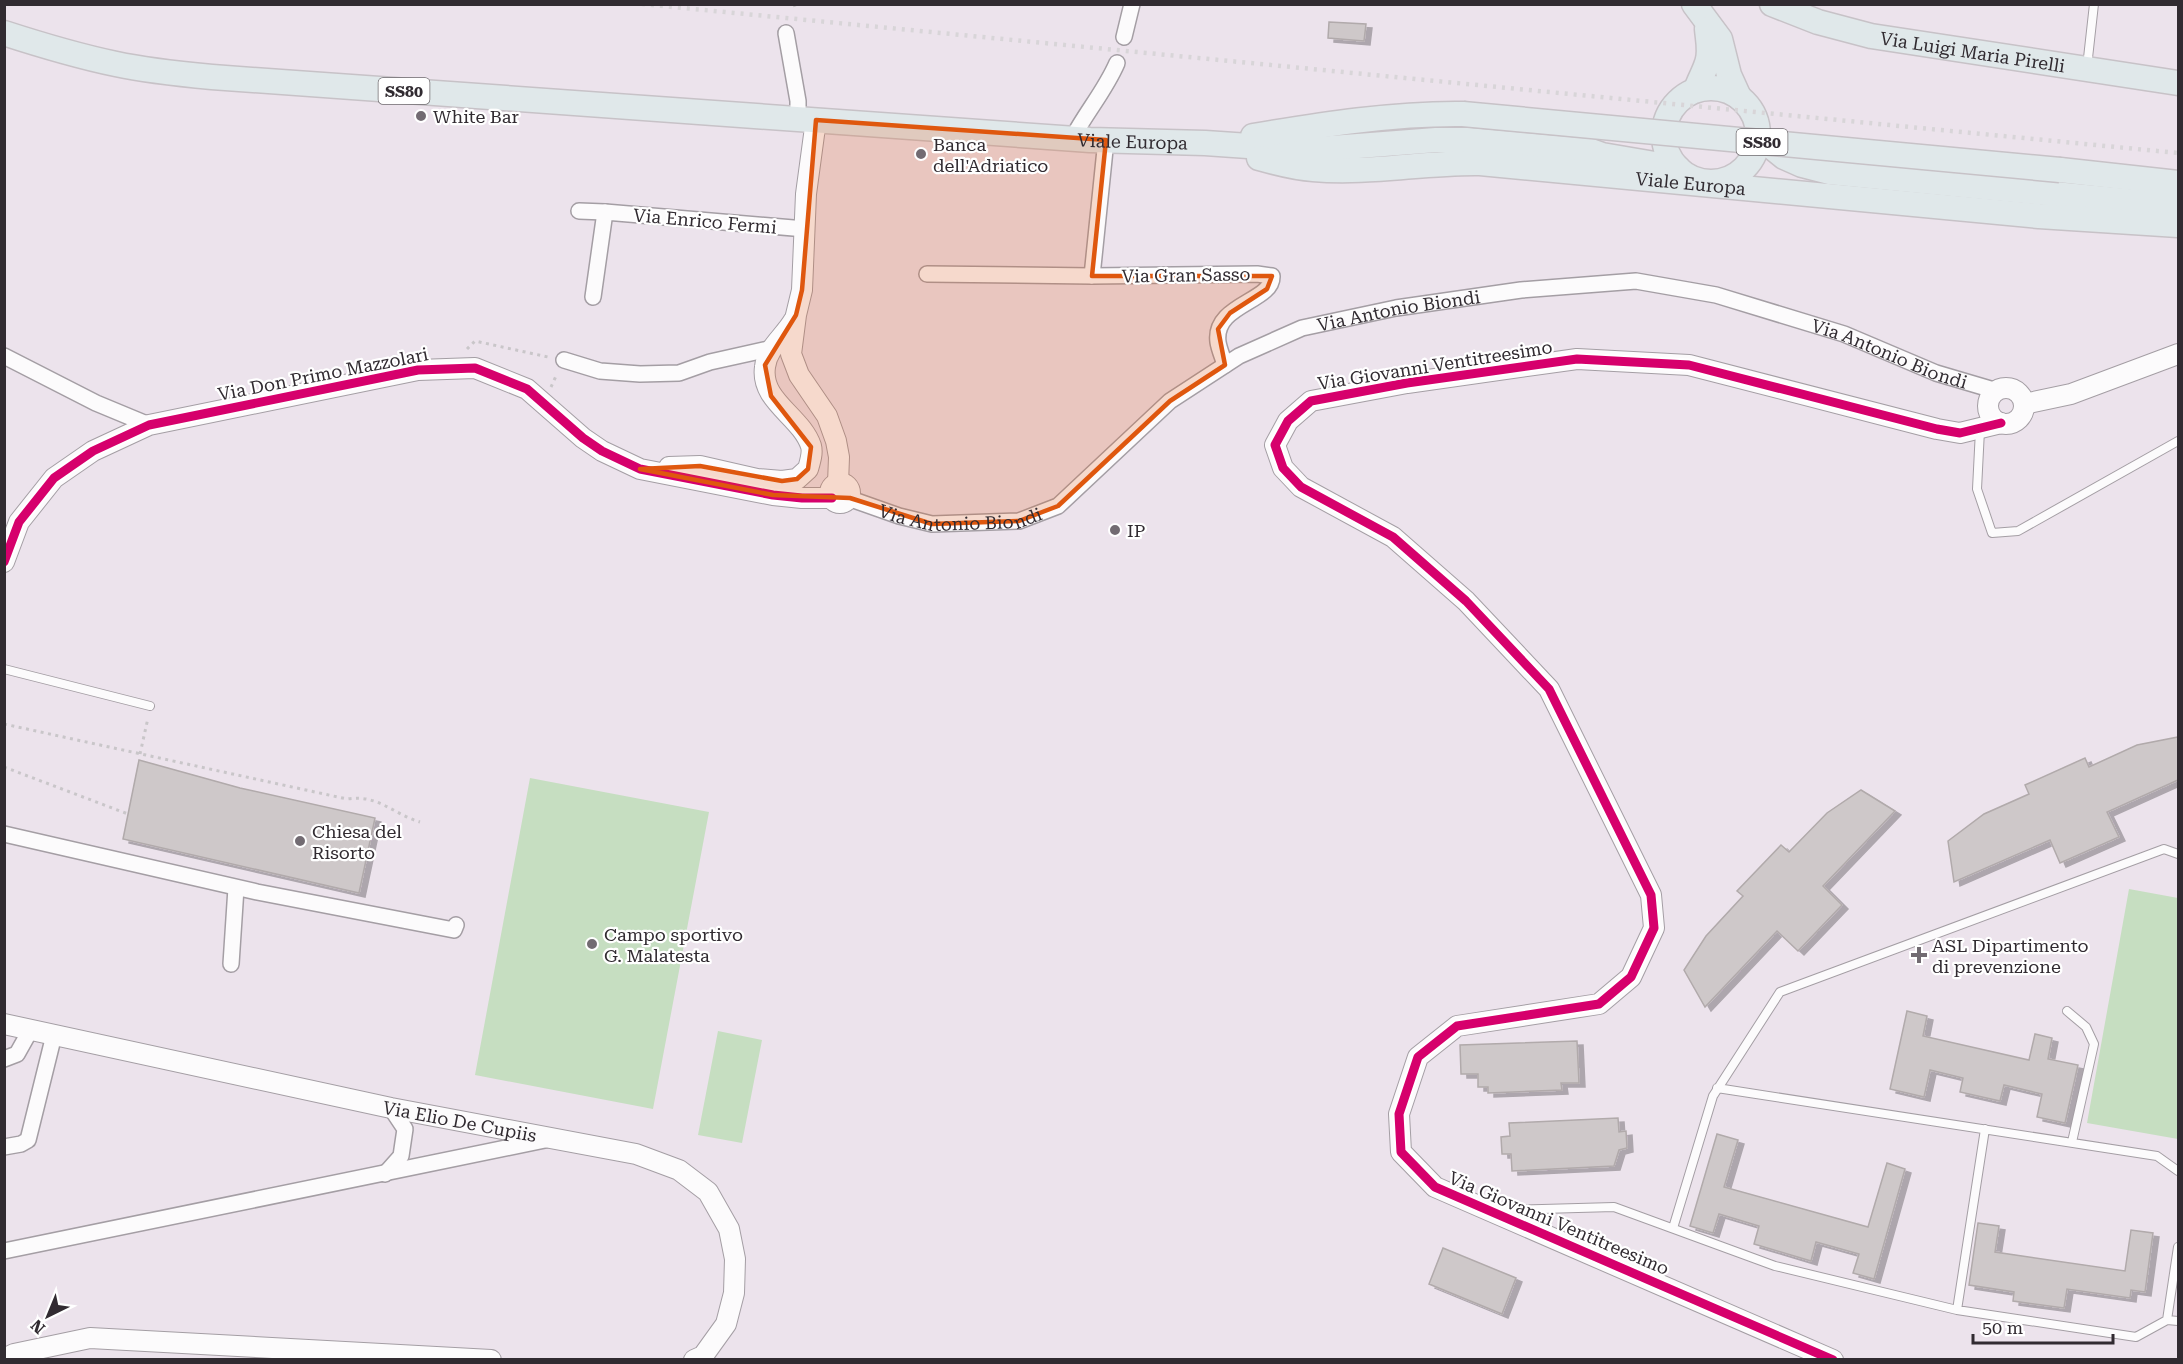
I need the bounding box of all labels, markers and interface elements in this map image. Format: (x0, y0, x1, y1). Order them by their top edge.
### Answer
street label: Via Luigi Maria Pirelli (1879, 27, 2067, 76)
road number: SS80 (378, 78, 430, 104)
place label: White Bar (433, 106, 519, 127)
marker: White Bar (414, 109, 428, 123)
street label: Viale Europa (1077, 129, 1188, 153)
road number: SS80 (1736, 129, 1788, 155)
place label: Banca dell'Adriatico (933, 134, 1048, 176)
marker: Banca dell'Adriatico (914, 147, 928, 161)
street label: Viale Europa (1635, 167, 1747, 199)
street label: Via Enrico Fermi (632, 204, 778, 238)
street label: Via Gran Sasso (1121, 263, 1251, 287)
street label: Via Antonio Biondi (1315, 285, 1482, 335)
street label: Via Antonio Biondi (1809, 314, 1970, 392)
street label: Via Giovanni Ventitreesimo (1316, 336, 1554, 394)
street label: Via Don Primo Mazzolari (216, 343, 430, 405)
street label: Via Antonio Biondi (876, 499, 1045, 535)
place label: IP (1127, 520, 1145, 541)
marker: IP (1108, 523, 1122, 537)
place label: Chiesa del Risorto (312, 821, 402, 863)
marker: Chiesa del Risorto (293, 834, 307, 848)
place label: Campo sportivo G. Malatesta (604, 924, 743, 966)
place label: ASL Dipartimento di prevenzione (1932, 935, 2088, 977)
marker: Campo sportivo G. Malatesta (585, 937, 599, 951)
marker: ASL Dipartimento di prevenzione (1910, 946, 1928, 964)
street label: Via Elio De Cupiis (381, 1096, 538, 1146)
street label: Via Giovanni Ventitreesimo (1446, 1167, 1672, 1279)
north arrow (18, 1286, 78, 1346)
scale bar (1973, 1307, 2112, 1345)
text: N (27, 1315, 49, 1338)
text: 50 m (1982, 1317, 2023, 1338)

